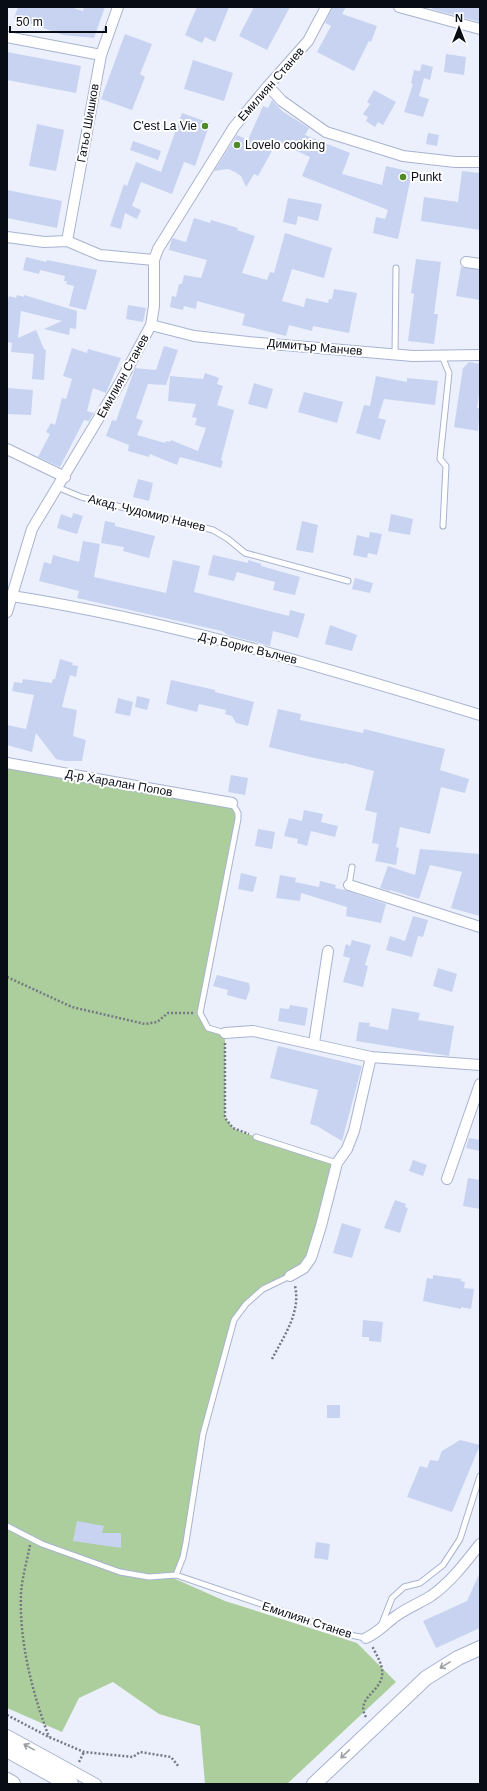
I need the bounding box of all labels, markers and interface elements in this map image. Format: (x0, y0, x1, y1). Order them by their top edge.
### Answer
scale bar (10, 8, 106, 34)
north arrow (439, 8, 479, 48)
text: N (455, 12, 463, 24)
text: 50 m (16, 15, 43, 29)
street label: Емилиян Станев (235, 44, 307, 124)
street label: Гатьо Шишков (74, 83, 102, 163)
place label: C'est La Vie (133, 119, 197, 133)
marker: C'est La Vie (200, 121, 210, 131)
place label: Lovelo cooking (245, 138, 325, 152)
marker: Lovelo cooking (232, 140, 242, 150)
place label: Punkt (411, 170, 442, 184)
marker: Punkt (398, 172, 408, 182)
street label: Емилиян Станев (94, 332, 152, 420)
street label: Димитър Манчев (267, 336, 363, 358)
street label: Акад. Чудомир Начев (87, 492, 207, 534)
street label: Д-р Борис Вълчев (197, 629, 299, 667)
street label: Д-р Харалан Попов (64, 767, 174, 799)
street label: Емилиян Станев (260, 1599, 354, 1641)
one-way arrow (439, 1662, 451, 1670)
one-way arrow (23, 1742, 35, 1750)
one-way arrow (340, 1750, 350, 1759)

